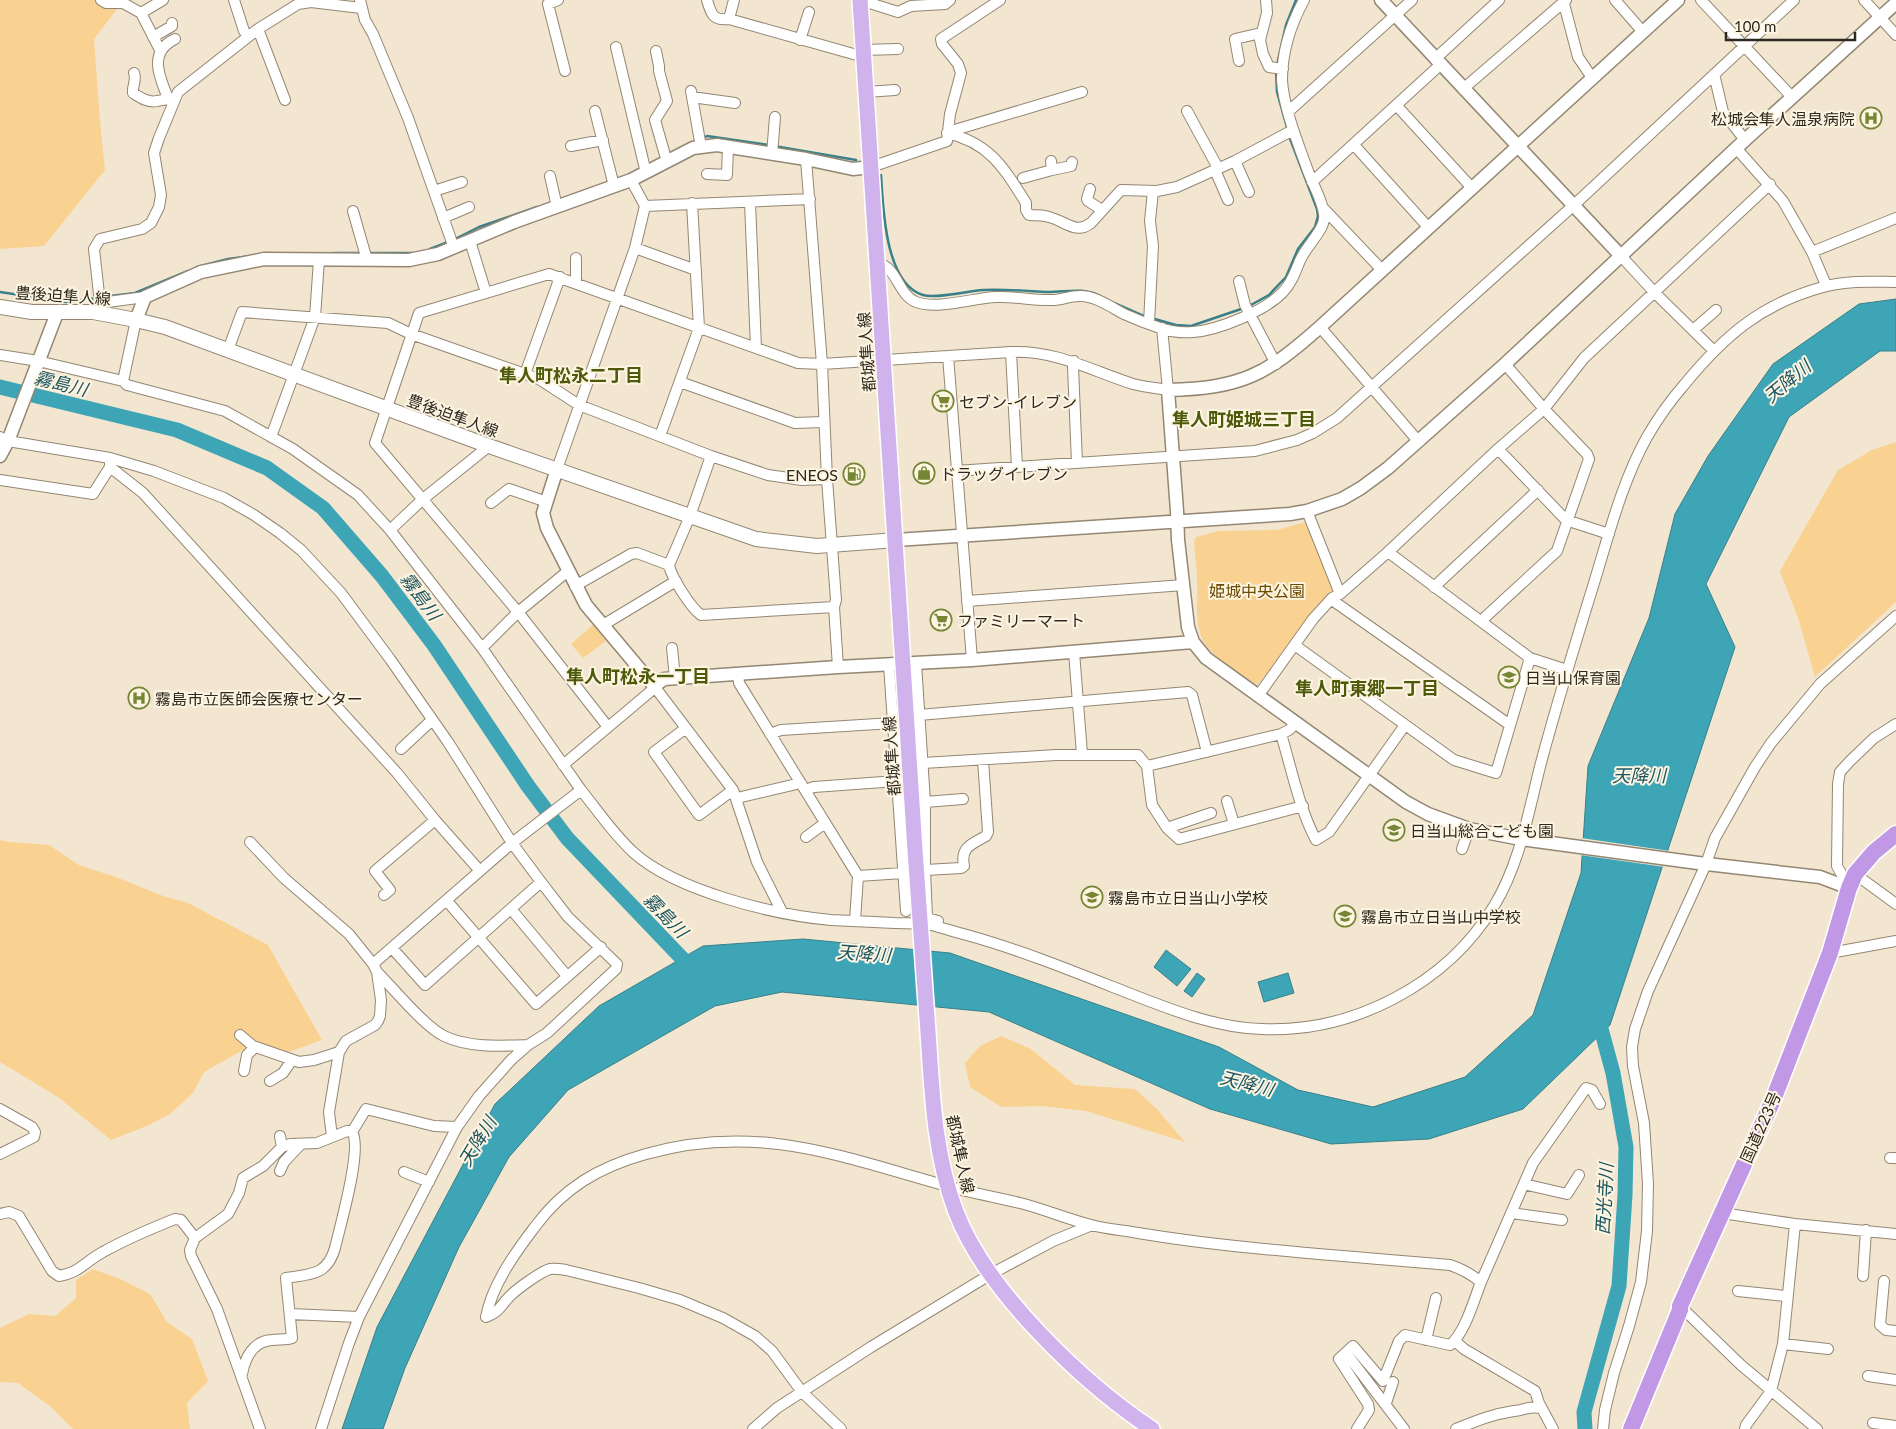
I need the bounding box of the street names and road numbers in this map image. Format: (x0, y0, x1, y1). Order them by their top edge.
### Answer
street label: 豊後迫隼人線 (14, 282, 112, 308)
street label: 都城隼人線 (854, 311, 878, 393)
street label: 豊後迫隼人線 (405, 390, 501, 440)
street label: 都城隼人線 (879, 715, 903, 797)
street label: 国道223号 (1736, 1088, 1784, 1166)
street label: 都城隼人線 (943, 1113, 979, 1195)

